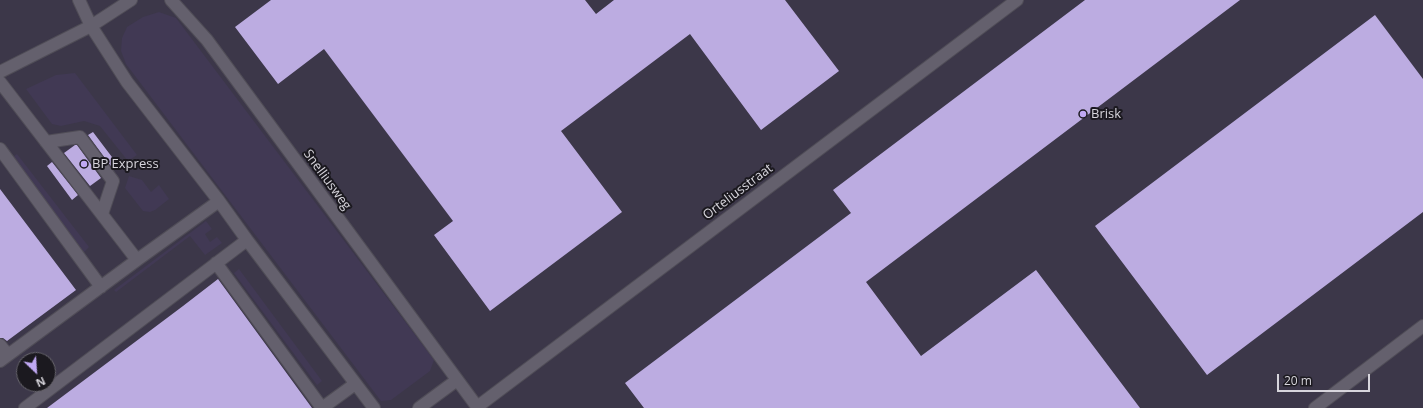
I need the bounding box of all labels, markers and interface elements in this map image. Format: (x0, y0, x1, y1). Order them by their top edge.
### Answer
place label: Brisk (1091, 106, 1121, 122)
marker: Brisk (1078, 109, 1088, 119)
street label: Snelliusweg (300, 147, 354, 213)
place label: BP Express (92, 156, 159, 172)
marker: BP Express (79, 159, 89, 169)
street label: Orteliusstraat (700, 161, 776, 223)
north arrow (16, 352, 56, 392)
scale bar (1279, 366, 1372, 392)
text: 20 m (1284, 372, 1312, 389)
text: N (34, 374, 48, 391)

